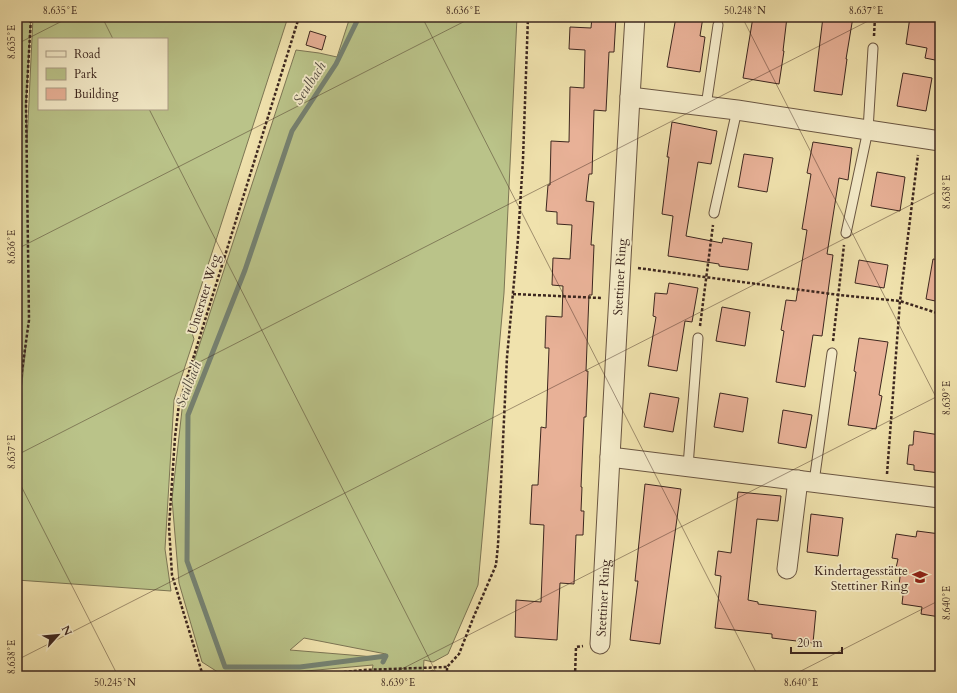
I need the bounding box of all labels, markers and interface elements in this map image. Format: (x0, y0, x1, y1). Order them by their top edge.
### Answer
text: 8.635°E (43, 4, 77, 18)
text: 8.636°E (446, 4, 480, 18)
text: 50.248°N (724, 4, 766, 18)
text: 8.637°E (849, 4, 883, 18)
text: 8.635°E (5, 25, 19, 59)
legend (38, 38, 168, 110)
text: Road (74, 46, 101, 62)
water label: Seulbach (288, 58, 331, 109)
text: Park (74, 66, 98, 82)
text: Building (74, 86, 119, 102)
text: 8.638°E (940, 175, 954, 209)
text: 8.636°E (5, 230, 19, 264)
street label: Stettiner Ring (609, 237, 631, 316)
street label: Unterster Weg (183, 251, 225, 337)
water label: Seulbach (171, 358, 206, 410)
text: 8.639°E (940, 381, 954, 415)
text: 8.637°E (5, 435, 19, 469)
street label: Stettiner Ring (592, 558, 615, 637)
place label: Kindertagesstätte Stettiner Ring (814, 562, 909, 595)
school or university icon: Kindertagesstätte Stettiner Ring (911, 568, 929, 586)
text: 8.640°E (940, 586, 954, 620)
north arrow (38, 615, 78, 655)
text: N (58, 623, 76, 639)
scale bar (791, 629, 842, 655)
text: 20 m (797, 635, 824, 651)
text: 8.638°E (5, 640, 19, 674)
text: 50.245°N (94, 676, 136, 690)
text: 8.639°E (381, 676, 415, 690)
text: 8.640°E (784, 676, 818, 690)

